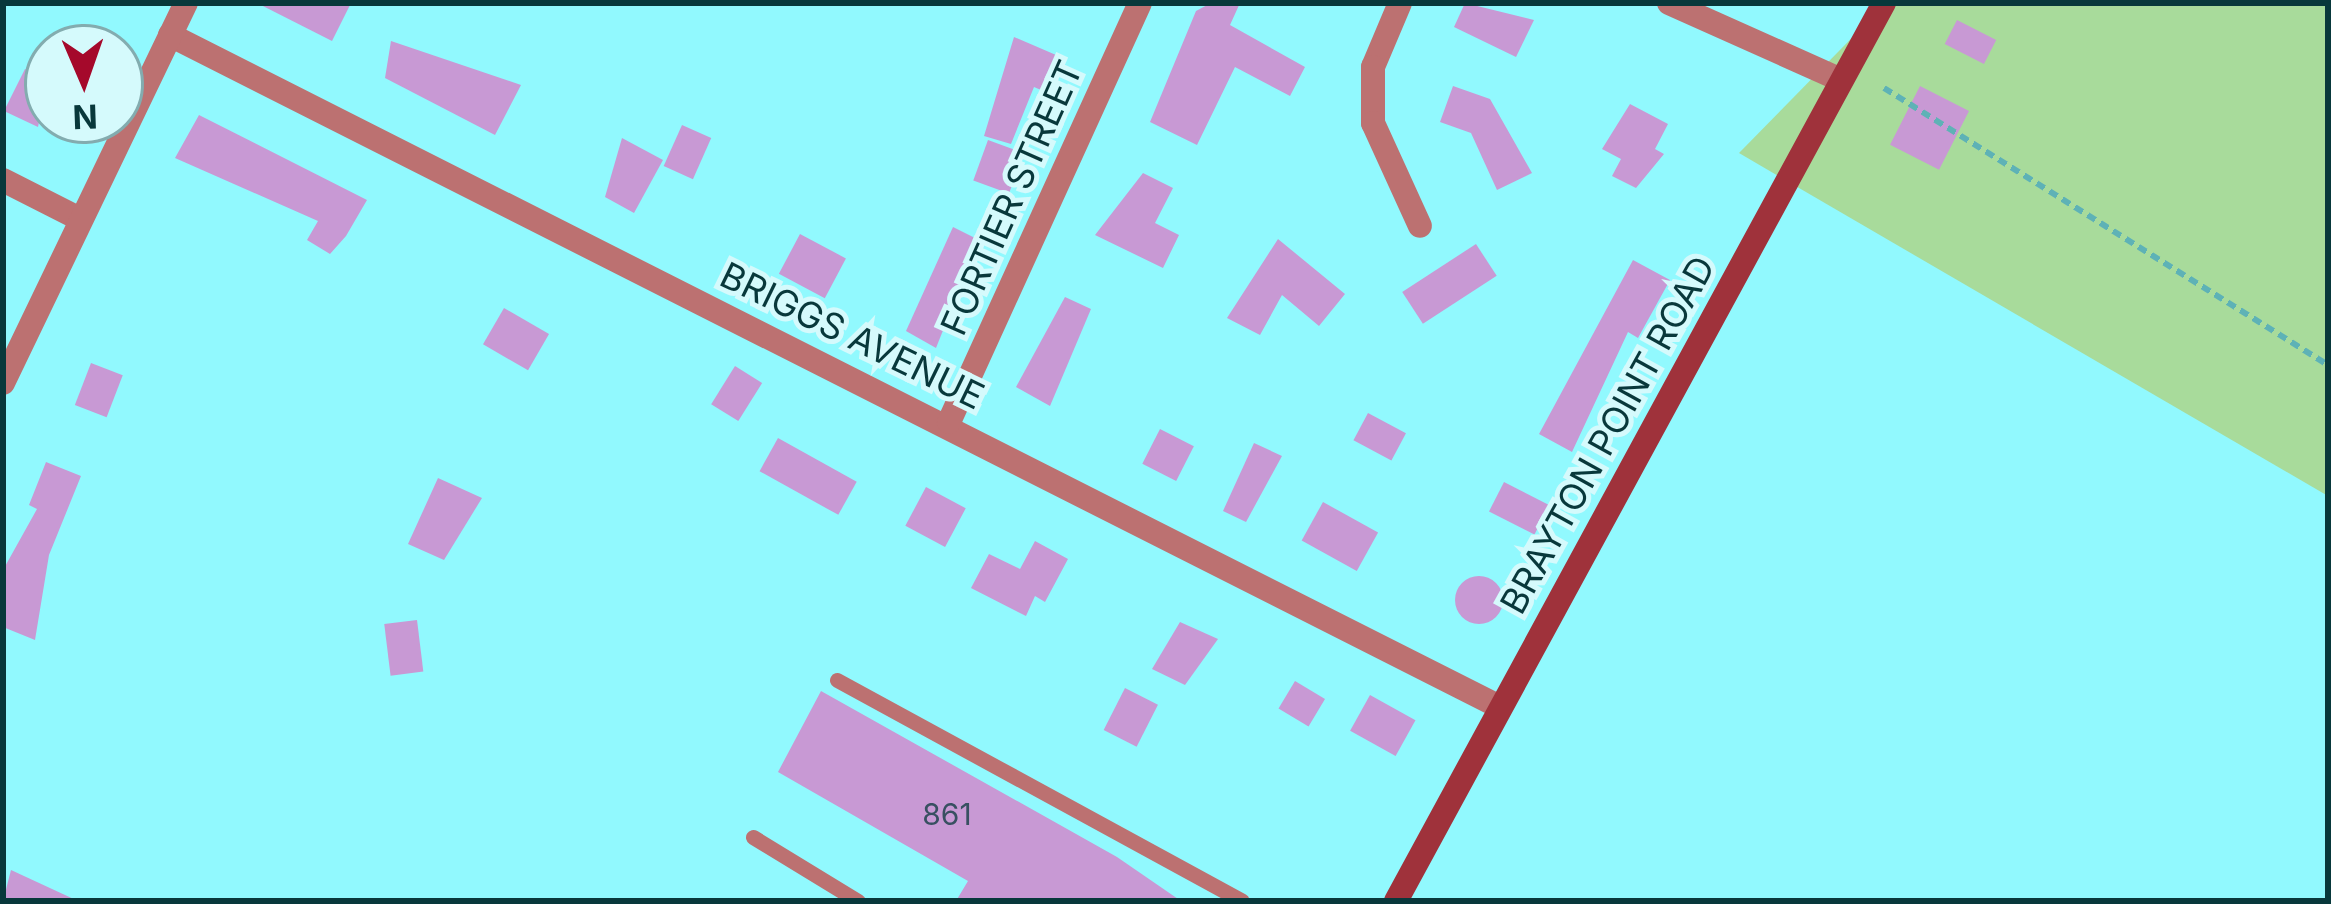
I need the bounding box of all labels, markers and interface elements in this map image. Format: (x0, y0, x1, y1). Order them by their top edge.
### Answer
north arrow (24, 24, 144, 144)
street label: FORTIER STREET (932, 54, 1092, 342)
text: N (72, 97, 98, 137)
street label: BRAYTON POINT ROAD (1492, 249, 1724, 621)
street label: BRIGGS AVENUE (713, 254, 991, 418)
house number: 861 (922, 796, 972, 832)

